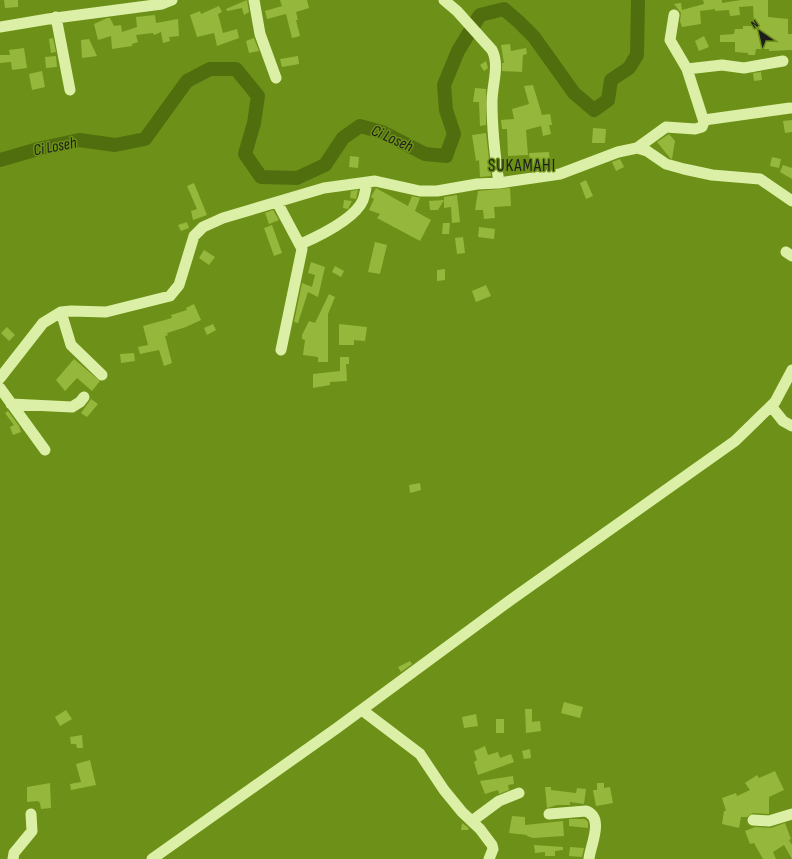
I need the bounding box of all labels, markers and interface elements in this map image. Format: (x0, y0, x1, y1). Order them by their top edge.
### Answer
north arrow (740, 12, 780, 52)
text: N (749, 17, 761, 31)
water label: Ci Loseh (368, 121, 416, 157)
water label: Ci Loseh (32, 133, 79, 160)
district label: SUKAMAHI (488, 156, 556, 176)

